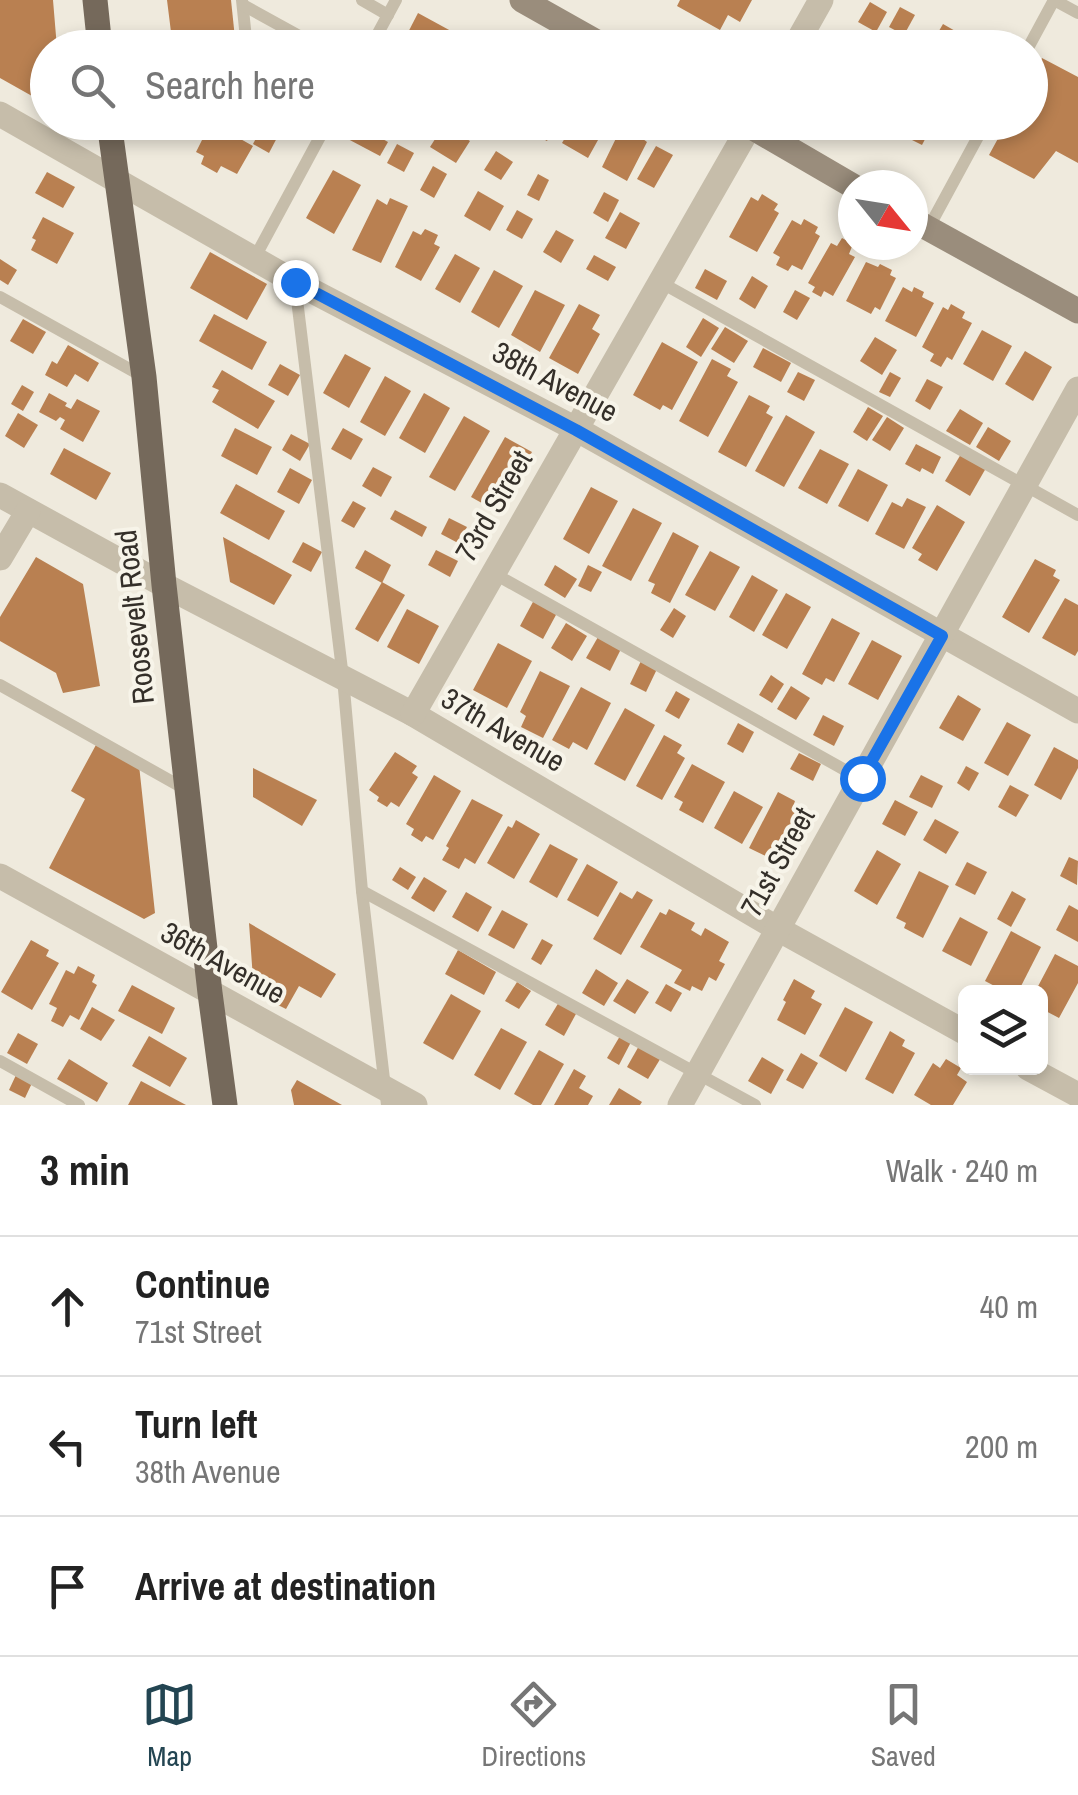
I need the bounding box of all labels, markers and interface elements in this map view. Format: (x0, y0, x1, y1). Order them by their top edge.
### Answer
search box (30, 30, 1048, 140)
icon: search (65, 58, 120, 113)
text: Search here (145, 60, 315, 111)
north arrow (838, 170, 928, 260)
route end (273, 260, 319, 306)
street label: 38th Avenue (486, 331, 625, 431)
street label: 73rd Street (445, 443, 541, 568)
street label: Roosevelt Road (105, 528, 163, 706)
street label: 37th Avenue (434, 678, 573, 781)
route start (840, 756, 886, 802)
street label: 71st Street (731, 800, 824, 923)
street label: 36th Avenue (154, 912, 293, 1013)
map controls (958, 985, 1048, 1075)
button: layers (958, 985, 1048, 1075)
text: 3 min (40, 1142, 130, 1198)
text: Walk · 240 m (886, 1149, 1038, 1192)
text: Continue (135, 1259, 270, 1310)
icon: ahead (40, 1279, 95, 1334)
text: 40 m (980, 1285, 1038, 1328)
text: 71st Street (135, 1310, 262, 1353)
text: Turn left (135, 1399, 257, 1450)
icon: left (40, 1419, 95, 1474)
text: 200 m (965, 1425, 1038, 1468)
text: 38th Avenue (135, 1450, 280, 1493)
icon: arrive (40, 1559, 95, 1614)
text: Arrive at destination (135, 1561, 436, 1612)
tab: Map (142, 1677, 197, 1775)
tab: Directions (482, 1677, 586, 1775)
tab: Saved (871, 1677, 936, 1775)

